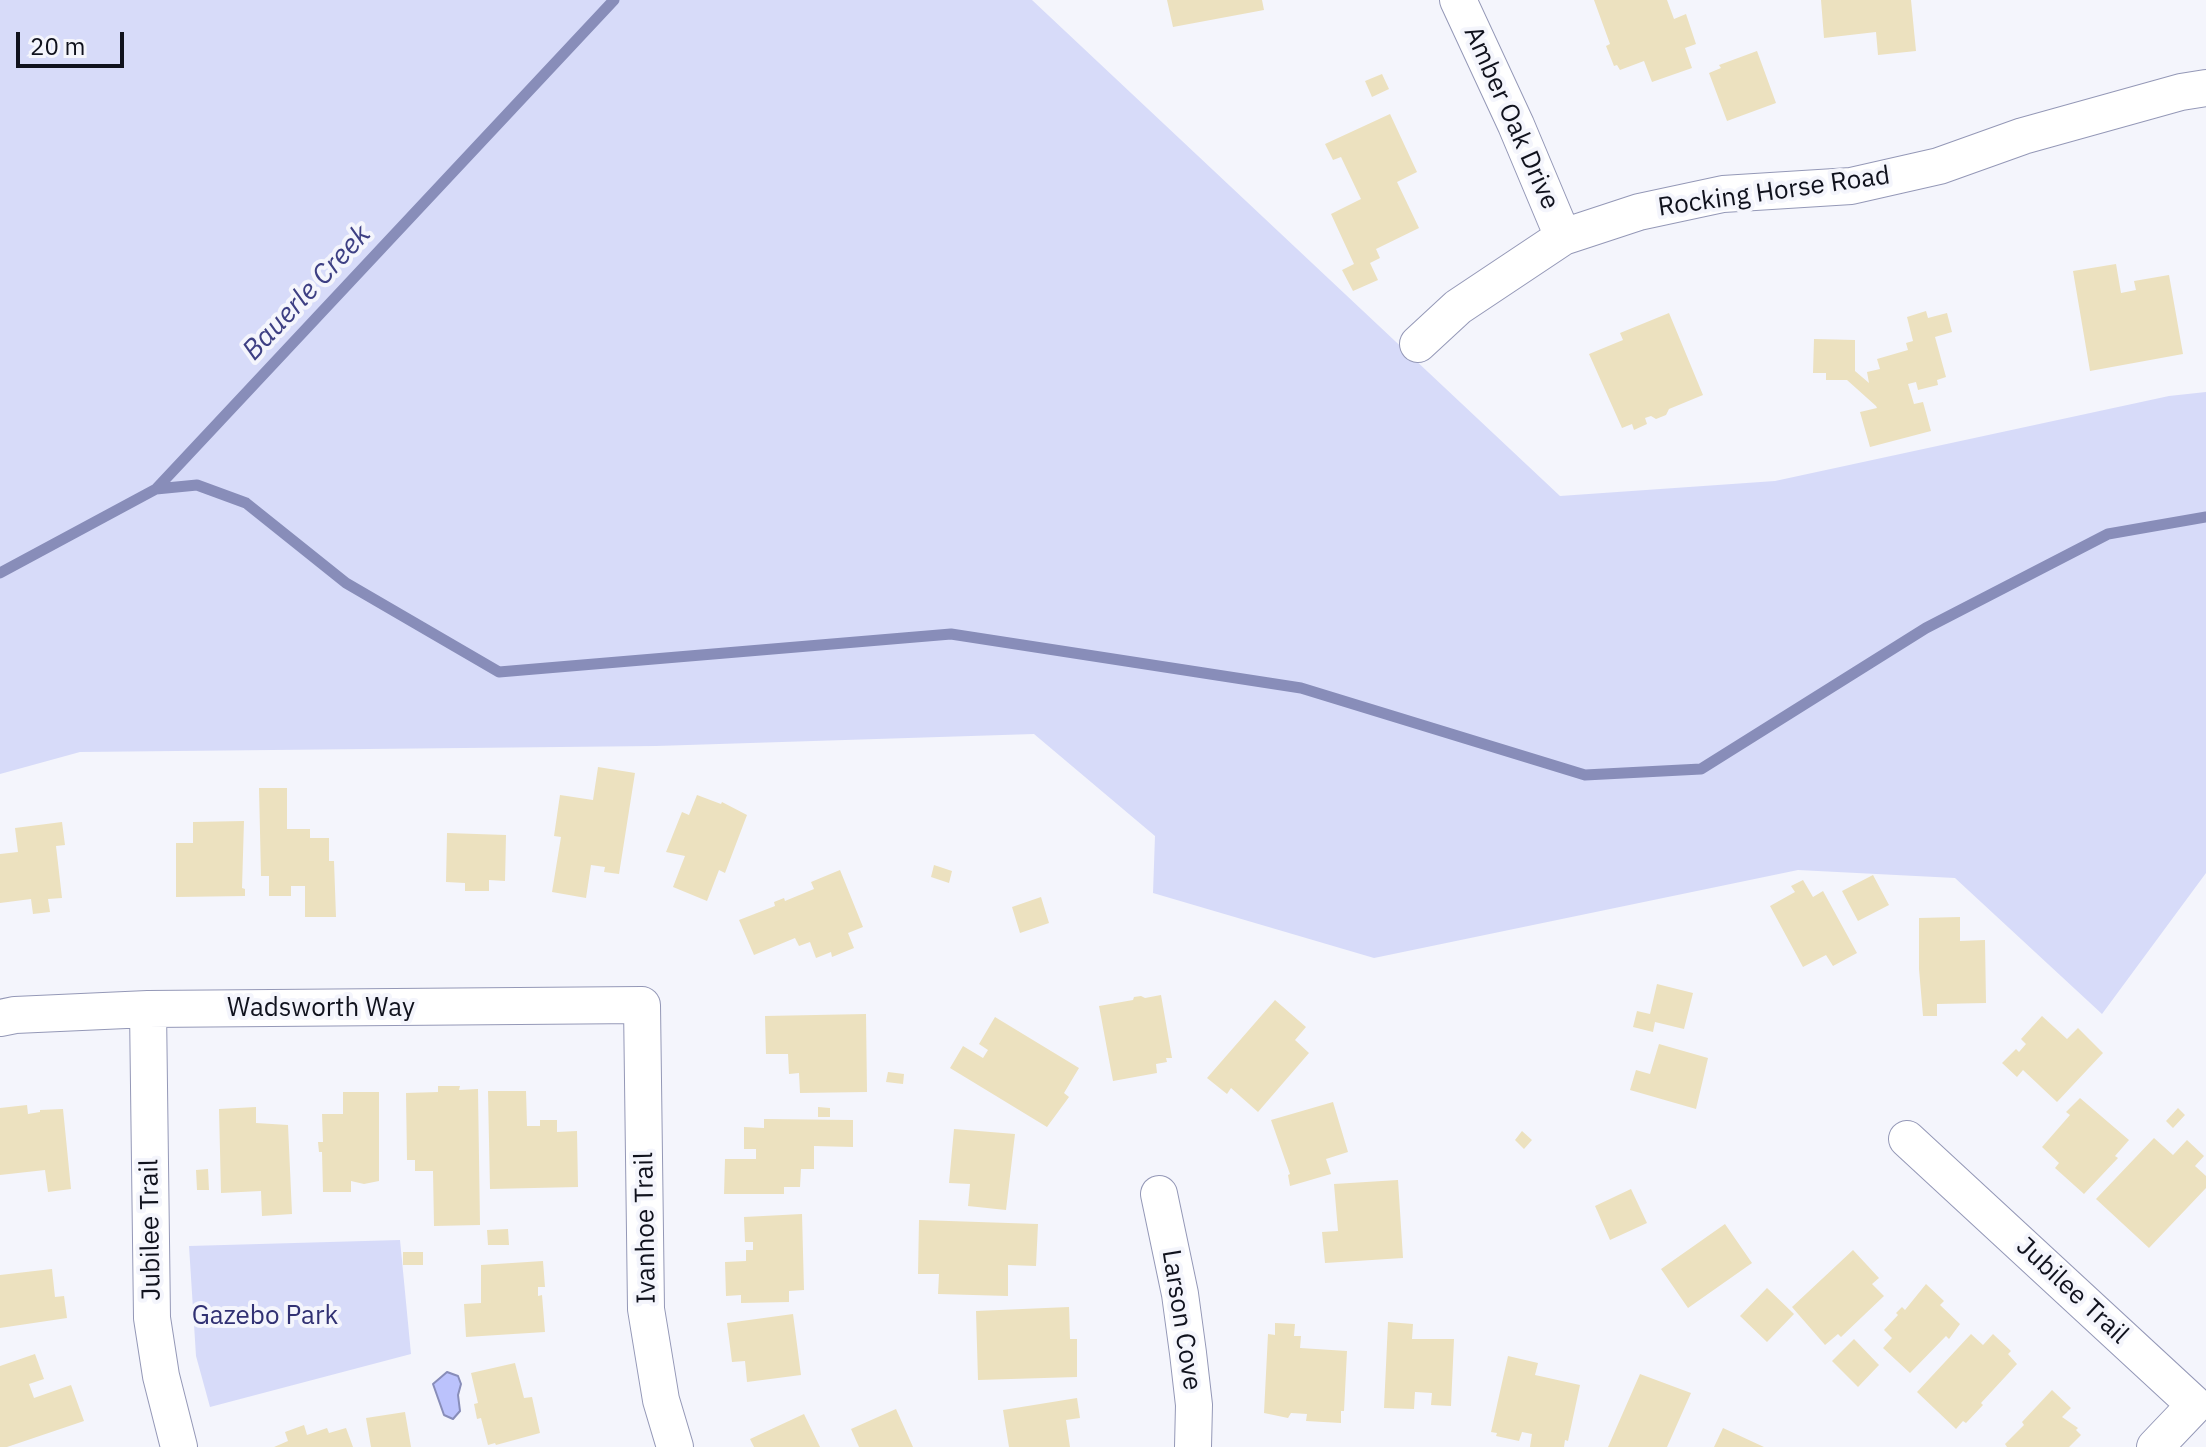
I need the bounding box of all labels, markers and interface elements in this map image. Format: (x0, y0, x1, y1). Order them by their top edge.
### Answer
scale bar (20, 16, 128, 66)
street label: Amber Oak Drive (1457, 22, 1565, 214)
text: 20 m (30, 30, 85, 62)
street label: Rocking Horse Road (1656, 160, 1892, 224)
water label: Bauerle Creek (236, 219, 378, 367)
street label: Wadsworth Way (227, 992, 415, 1024)
street label: Ivanhoe Trail (629, 1152, 663, 1304)
street label: Jubilee Trail (134, 1159, 168, 1301)
street label: Jubilee Trail (2009, 1231, 2135, 1351)
street label: Larson Cove (1154, 1247, 1208, 1393)
park label: Gazebo Park (192, 1300, 338, 1332)

